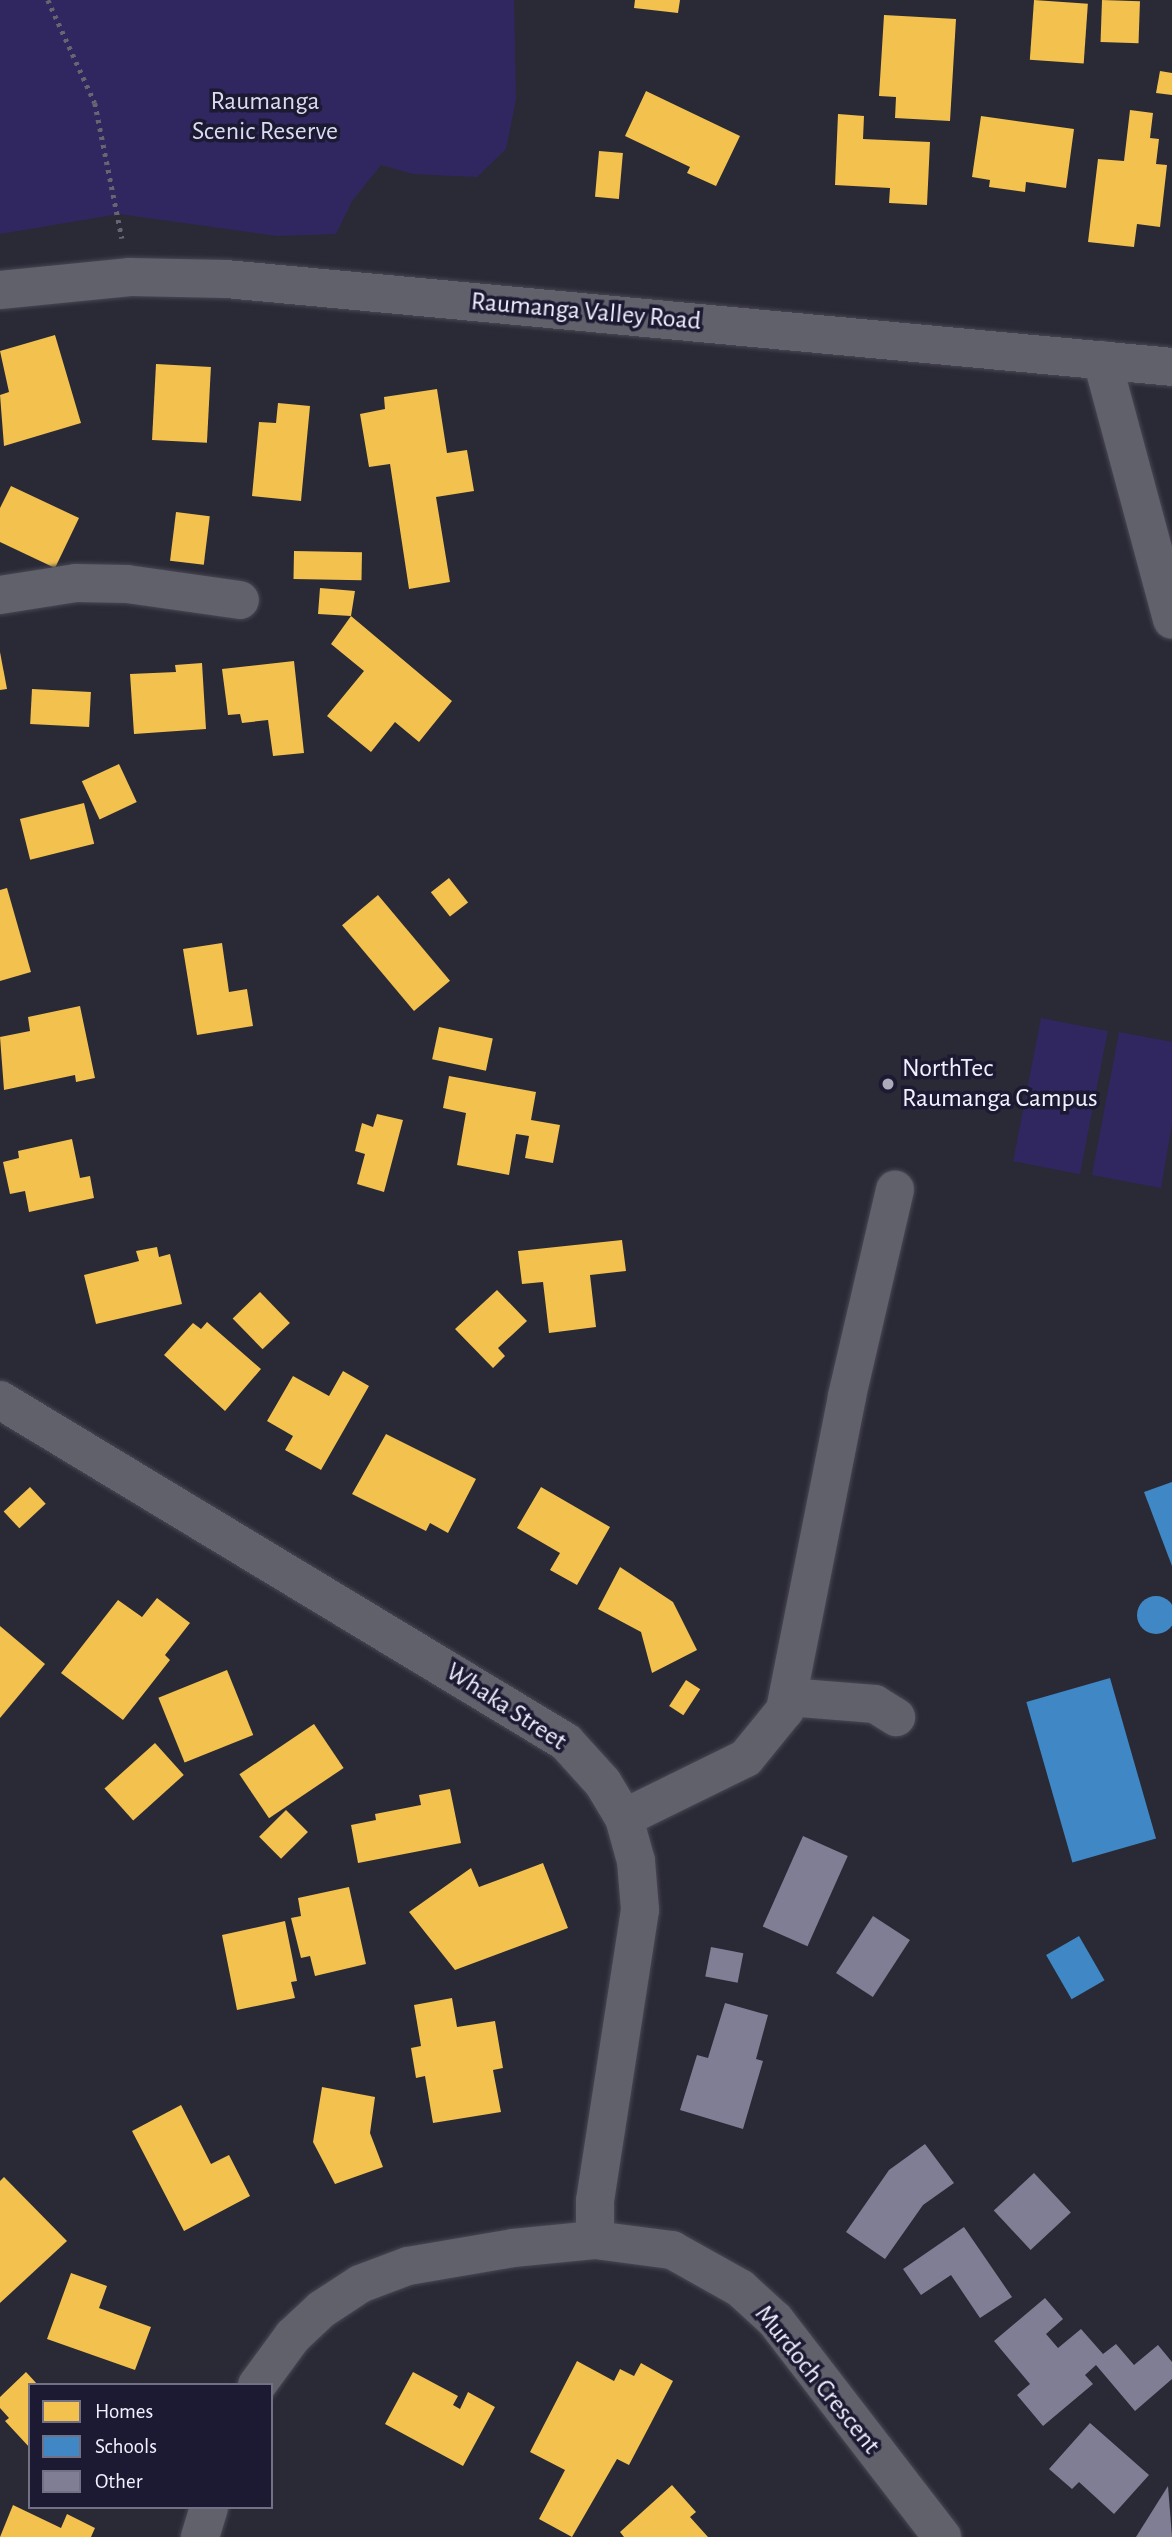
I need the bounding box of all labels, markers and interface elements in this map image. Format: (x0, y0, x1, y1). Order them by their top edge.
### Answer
park label: Raumanga Scenic Reserve (192, 86, 338, 148)
street label: Raumanga Valley Road (470, 286, 702, 338)
place label: NorthTec Raumanga Campus (902, 1053, 1098, 1114)
marker: NorthTec Raumanga Campus (880, 1076, 896, 1092)
street label: Whaka Street (440, 1657, 572, 1757)
street label: Murdoch Crescent (748, 2299, 886, 2461)
legend (28, 2383, 273, 2509)
text: Homes (95, 2401, 153, 2422)
text: Schools (95, 2436, 157, 2457)
text: Other (95, 2471, 142, 2492)

